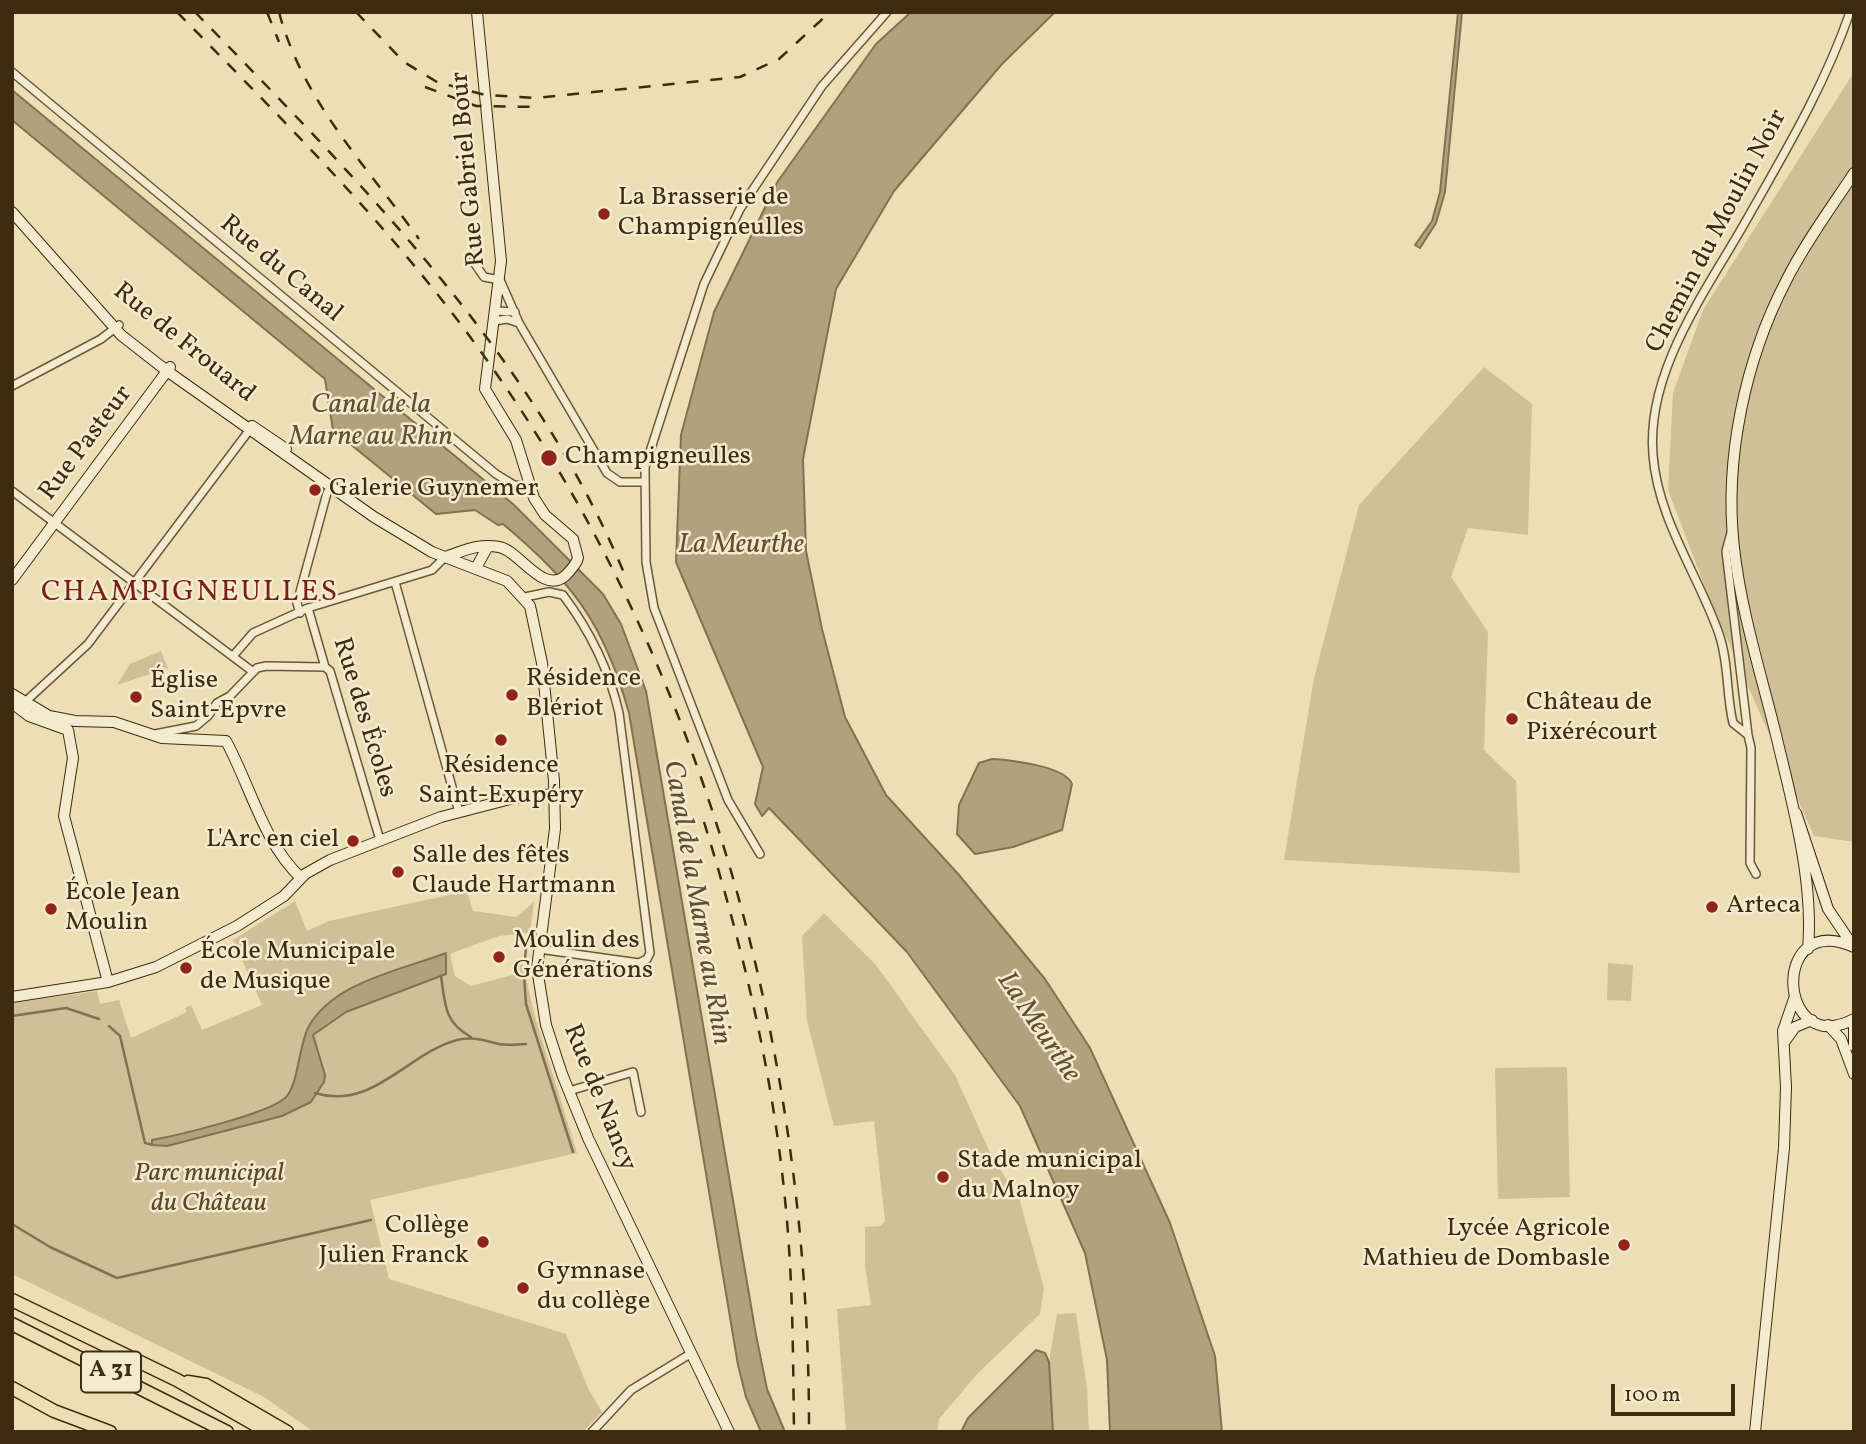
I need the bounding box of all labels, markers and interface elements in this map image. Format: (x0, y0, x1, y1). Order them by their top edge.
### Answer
street label: Rue Gabriel Bour (446, 70, 494, 268)
street label: Chemin du Moulin Noir (1641, 105, 1795, 359)
place label: La Brasserie de Champigneulles (618, 183, 804, 244)
marker: La Brasserie de Champigneulles (596, 206, 612, 222)
street label: Rue du Canal (212, 210, 348, 330)
street label: Rue de Frouard (106, 277, 260, 411)
street label: Rue Pasteur (34, 380, 140, 508)
water label: Canal de la Marne au Rhin (289, 390, 453, 456)
place label: Champigneulles (565, 442, 751, 474)
marker: Champigneulles (539, 448, 559, 468)
place label: Galerie Guynemer (329, 474, 538, 506)
marker: Galerie Guynemer (307, 482, 323, 498)
water label: La Meurthe (678, 530, 804, 564)
district label: CHAMPIGNEULLES (43, 576, 337, 612)
street label: Rue des Écoles (324, 634, 402, 802)
place label: Résidence Blériot (526, 664, 641, 726)
place label: Église Saint-Epvre (150, 666, 287, 728)
marker: Résidence Blériot (504, 687, 520, 703)
place label: Château de Pixérécourt (1526, 688, 1658, 750)
marker: Église Saint-Epvre (128, 689, 144, 705)
marker: Château de Pixérécourt (1504, 711, 1520, 727)
marker: Résidence Saint-Exupéry (493, 732, 509, 748)
place label: Résidence Saint-Exupéry (418, 751, 584, 812)
water label: Canal de la Marne au Rhin (653, 758, 737, 1048)
place label: L'Arc en ciel (206, 825, 339, 857)
marker: L'Arc en ciel (345, 833, 361, 849)
place label: Salle des fêtes Claude Hartmann (412, 841, 616, 903)
marker: Salle des fêtes Claude Hartmann (390, 864, 406, 880)
place label: École Jean Moulin (65, 878, 180, 940)
place label: Arteca (1726, 891, 1801, 923)
marker: Arteca (1704, 899, 1720, 915)
marker: École Jean Moulin (43, 901, 59, 917)
place label: Moulin des Générations (513, 926, 653, 988)
place label: École Municipale de Musique (200, 937, 395, 998)
marker: Moulin des Générations (491, 949, 507, 965)
marker: École Municipale de Musique (178, 960, 194, 976)
water label: La Meurthe (988, 966, 1086, 1090)
street label: Rue de Nancy (554, 1020, 642, 1176)
place label: Stade municipal du Malnoy (957, 1146, 1142, 1208)
park label: Parc municipal du Château (134, 1159, 284, 1220)
marker: Stade municipal du Malnoy (935, 1169, 951, 1185)
place label: Collège Julien Franck (319, 1211, 469, 1272)
place label: Lycée Agricole Mathieu de Dombasle (1362, 1214, 1610, 1276)
marker: Collège Julien Franck (475, 1234, 491, 1250)
marker: Lycée Agricole Mathieu de Dombasle (1616, 1237, 1632, 1253)
place label: Gymnase du collège (537, 1257, 650, 1318)
marker: Gymnase du collège (515, 1280, 531, 1296)
road number: A 31 (81, 1352, 141, 1392)
scale bar (1614, 1370, 1738, 1414)
text: 100 m (1624, 1381, 1681, 1410)

